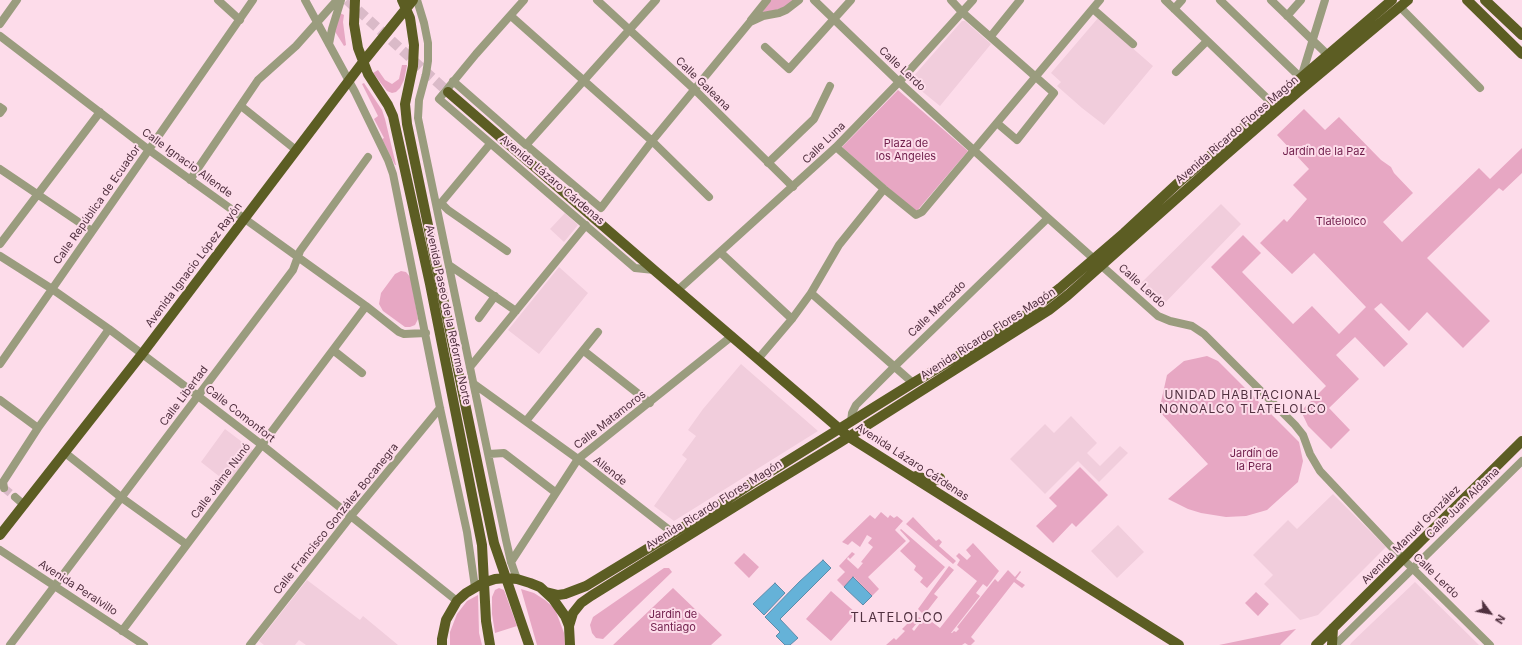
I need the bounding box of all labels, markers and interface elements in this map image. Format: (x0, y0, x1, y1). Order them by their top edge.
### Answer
street label: Calle Lerdo (876, 44, 928, 94)
street label: Calle Galeana (673, 54, 733, 114)
street label: Avenida Ricardo Flores Magón (1173, 73, 1301, 187)
street label: Calle Luna (800, 119, 848, 167)
street label: Calle Ignacio Allende (139, 126, 235, 200)
street label: Avenida Lázaro Cárdenas (497, 132, 607, 228)
park label: Plaza de los Angeles (876, 137, 936, 163)
street label: Calle República de Ecuador (51, 143, 143, 267)
park label: Jardín de la Paz (1283, 145, 1365, 159)
street label: Avenida Ignacio López Rayón (143, 200, 245, 330)
park label: Tlatelolco (1316, 215, 1366, 229)
street label: Avenida Paseo de la Reforma Norte (422, 224, 474, 406)
street label: Calle Lerdo (1116, 261, 1168, 311)
street label: Calle Mercado (905, 278, 969, 340)
street label: Avenida Ricardo Flores Magón (918, 285, 1058, 383)
street label: Calle Libertad (157, 363, 211, 429)
street label: Calle Comonfort (203, 383, 277, 445)
street label: Calle Matamoros (571, 388, 649, 452)
district label: UNIDAD HABITACIONAL NONOALCO TLATELOLCO (1159, 388, 1327, 416)
street label: Avenida Lázaro Cárdenas (853, 420, 971, 504)
street label: Calle Jaime Nunó (188, 441, 254, 521)
street label: Calle Francisco González Bocanegra (271, 441, 401, 597)
park label: Jardín de la Pera (1230, 447, 1278, 473)
street label: Allende (591, 454, 629, 488)
street label: Avenida Ricardo Flores Magón (643, 458, 785, 552)
street label: Calle Juan Aldama (1424, 465, 1502, 541)
street label: Avenida Manuel González (1359, 483, 1463, 587)
street label: Calle Lerdo (1410, 551, 1462, 601)
street label: Avenida Peralvillo (36, 558, 120, 618)
north arrow (1470, 593, 1510, 633)
park label: Jardin de Santiago (649, 608, 697, 634)
district label: TLATELOLCO (850, 610, 944, 626)
text: N (1492, 612, 1508, 627)

